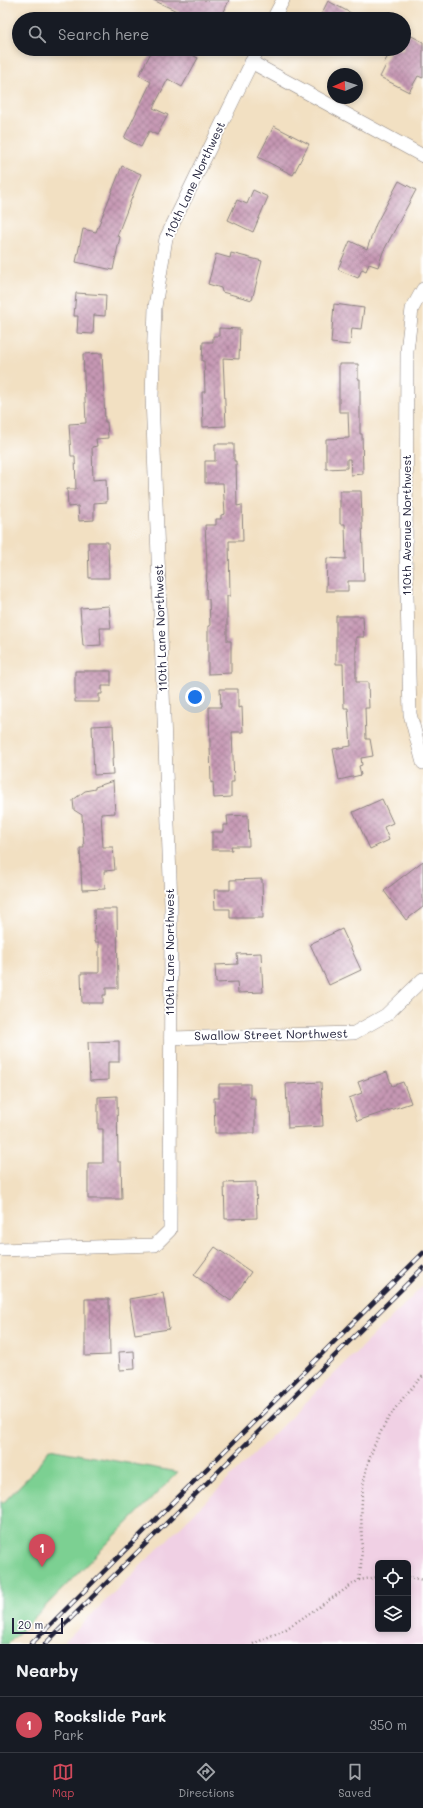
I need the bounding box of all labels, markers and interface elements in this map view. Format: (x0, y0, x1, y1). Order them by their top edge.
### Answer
search box (12, 12, 411, 56)
icon: search (26, 23, 48, 45)
text: Search here (58, 24, 149, 44)
north arrow (327, 68, 363, 104)
street label: 110th Lane Northwest (160, 118, 228, 241)
street label: 110th Avenue Northwest (398, 454, 414, 596)
street label: 110th Lane Northwest (150, 564, 170, 692)
your location (185, 687, 205, 707)
street label: 110th Lane Northwest (161, 888, 177, 1016)
street label: Swallow Street Northwest (194, 1025, 348, 1043)
pin: 1 (29, 1534, 55, 1567)
map controls (375, 1560, 411, 1632)
button: locate (375, 1560, 411, 1596)
button: layers (375, 1596, 411, 1632)
scale bar (12, 1616, 63, 1635)
text: 20 m (18, 1617, 43, 1632)
text: Nearby (16, 1659, 78, 1681)
text: Rockslide Park (54, 1706, 166, 1726)
text: 1 (26, 1716, 32, 1733)
text: 350 m (369, 1716, 407, 1733)
text: Park (54, 1726, 83, 1743)
tab: Map (52, 1761, 74, 1800)
tab: Directions (178, 1761, 234, 1800)
tab: Saved (338, 1761, 371, 1800)

